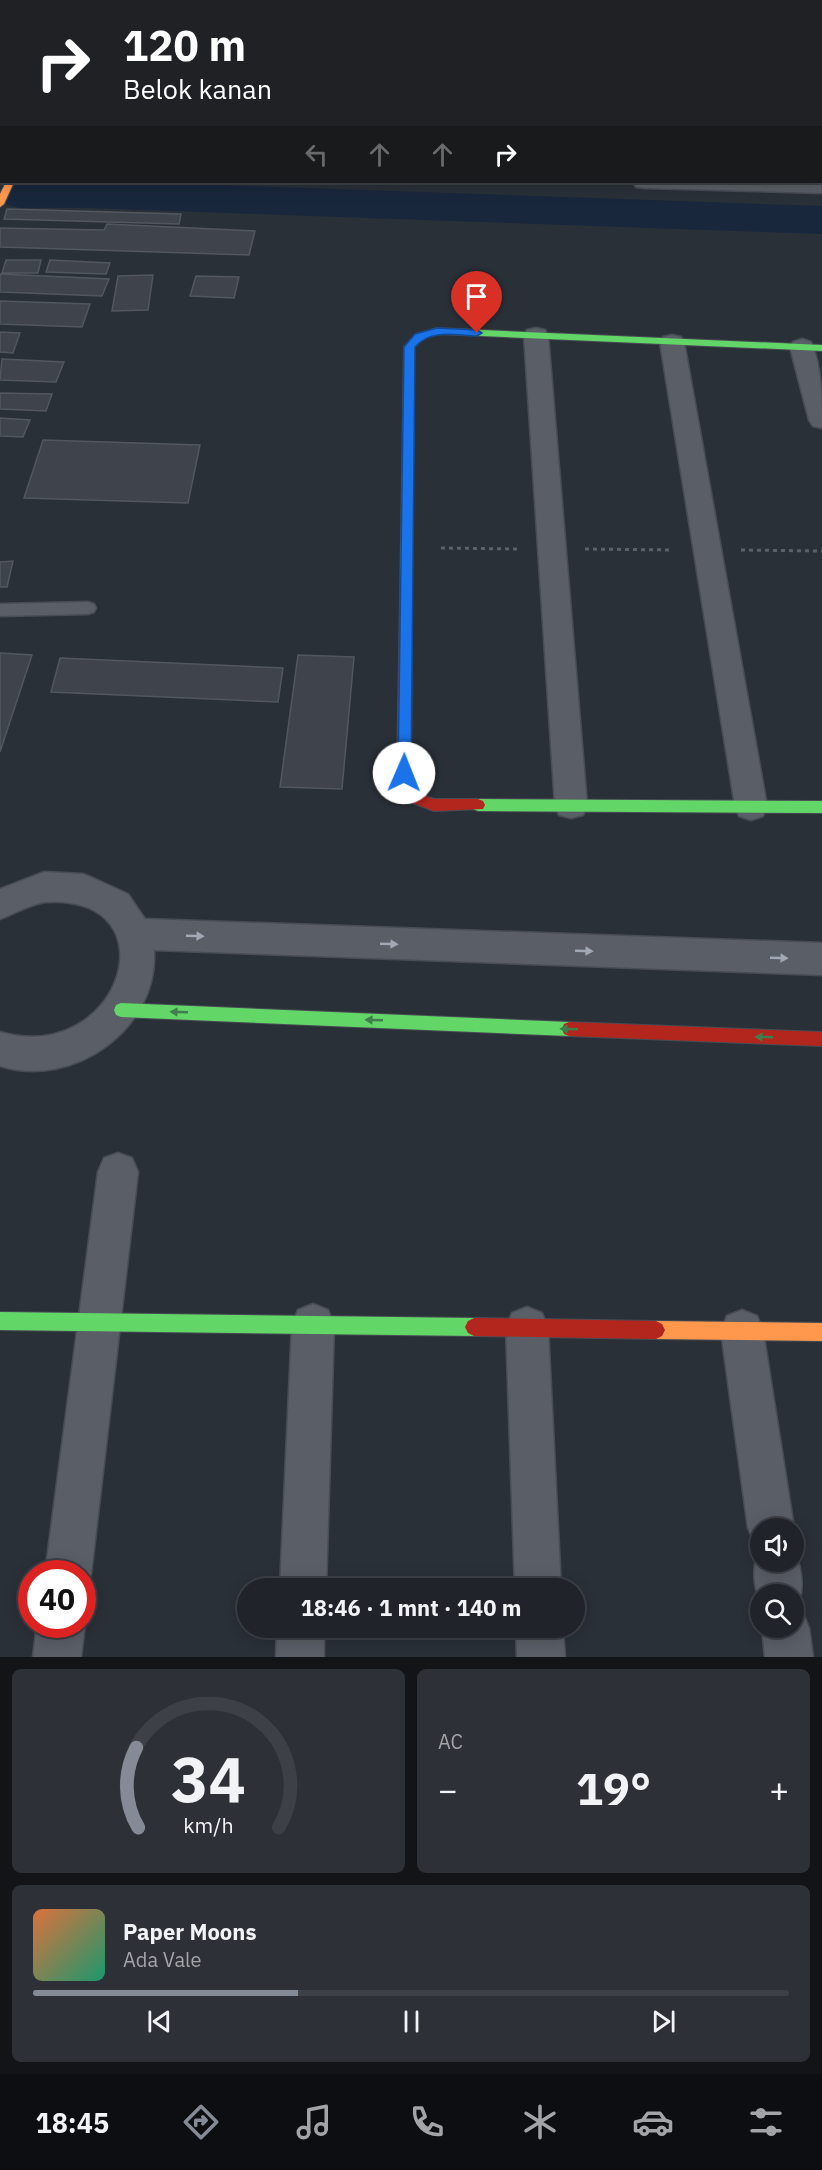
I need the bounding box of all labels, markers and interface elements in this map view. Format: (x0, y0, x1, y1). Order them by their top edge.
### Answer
text: 120 m (123, 18, 246, 73)
icon: right (24, 24, 102, 102)
text: Belok kanan (123, 71, 272, 106)
icon: left (300, 138, 333, 171)
icon: ahead (363, 138, 396, 171)
icon: ahead (426, 138, 459, 171)
icon: right (489, 138, 522, 171)
pin (451, 271, 502, 333)
icon: arrive (460, 280, 493, 313)
position arrow (372, 741, 436, 805)
one-way arrow (185, 932, 204, 941)
one-way arrow (380, 939, 399, 948)
one-way arrow (575, 946, 594, 955)
one-way arrow (770, 953, 789, 962)
one-way arrow (170, 1008, 189, 1017)
one-way arrow (364, 1016, 383, 1025)
one-way arrow (559, 1024, 578, 1033)
one-way arrow (754, 1032, 773, 1041)
map controls (750, 1518, 804, 1638)
button: sound (750, 1518, 804, 1572)
speed limit sign: 40 (18, 1560, 96, 1638)
button: search (750, 1584, 804, 1638)
text: 18:46 · 1 mnt · 140 m (301, 1593, 521, 1622)
text: AC (438, 1728, 463, 1755)
text: 34 (171, 1738, 246, 1819)
text: 19° (576, 1759, 651, 1817)
text: − (438, 1768, 458, 1811)
text: + (769, 1768, 789, 1811)
text: km/h (183, 1811, 234, 1839)
text: Paper Moons (123, 1917, 256, 1946)
text: Ada Vale (123, 1946, 202, 1973)
icon: previous (143, 2005, 176, 2038)
icon: pause (395, 2005, 428, 2038)
icon: next (647, 2005, 680, 2038)
icon: directions (180, 2101, 222, 2143)
icon: music (293, 2101, 335, 2143)
icon: phone (406, 2101, 448, 2143)
icon: climate (519, 2101, 561, 2143)
icon: car (632, 2101, 674, 2143)
icon: filters (745, 2101, 787, 2143)
text: 18:45 (35, 2105, 109, 2140)

